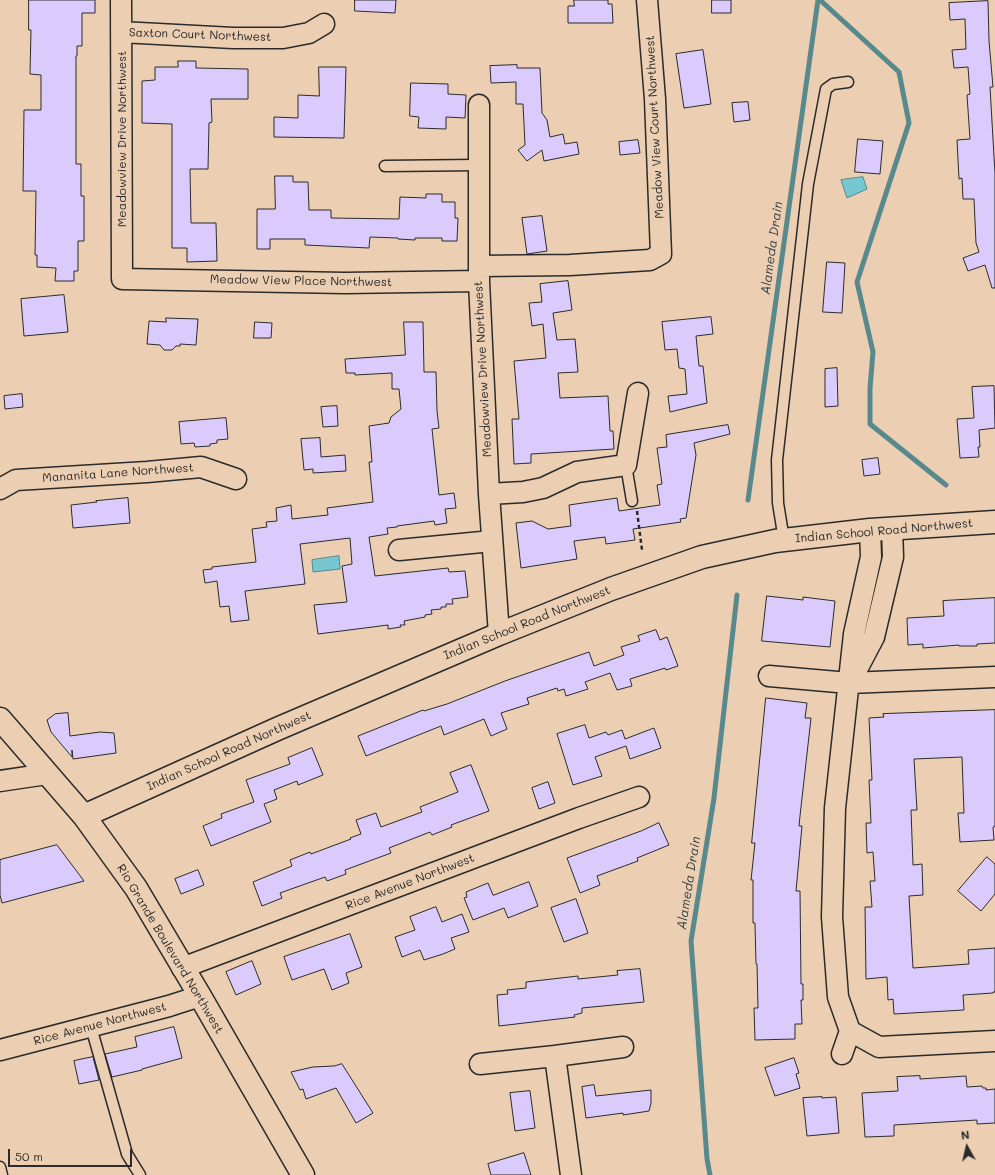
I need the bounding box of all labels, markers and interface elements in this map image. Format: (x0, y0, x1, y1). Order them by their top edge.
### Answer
street label: Saxton Court Northwest (129, 25, 271, 45)
street label: Meadow View Court Northwest (643, 35, 667, 219)
street label: Meadowview Drive Northwest (115, 51, 129, 227)
water label: Alameda Drain (758, 200, 786, 296)
street label: Meadow View Place Northwest (210, 272, 392, 290)
street label: Meadowview Drive Northwest (471, 280, 495, 458)
street label: Mananita Lane Northwest (42, 461, 194, 485)
street label: Indian School Road Northwest (794, 516, 974, 546)
street label: Indian School Road Northwest (442, 583, 612, 663)
street label: Indian School Road Northwest (145, 708, 313, 794)
water label: Alameda Drain (674, 835, 704, 931)
street label: Rice Avenue Northwest (343, 851, 477, 913)
street label: Rio Grande Boulevard Northwest (114, 862, 226, 1036)
street label: Rice Avenue Northwest (32, 999, 168, 1049)
north arrow (947, 1127, 987, 1167)
text: N (960, 1127, 970, 1143)
scale bar (10, 1141, 134, 1167)
text: 50 m (15, 1148, 43, 1164)

